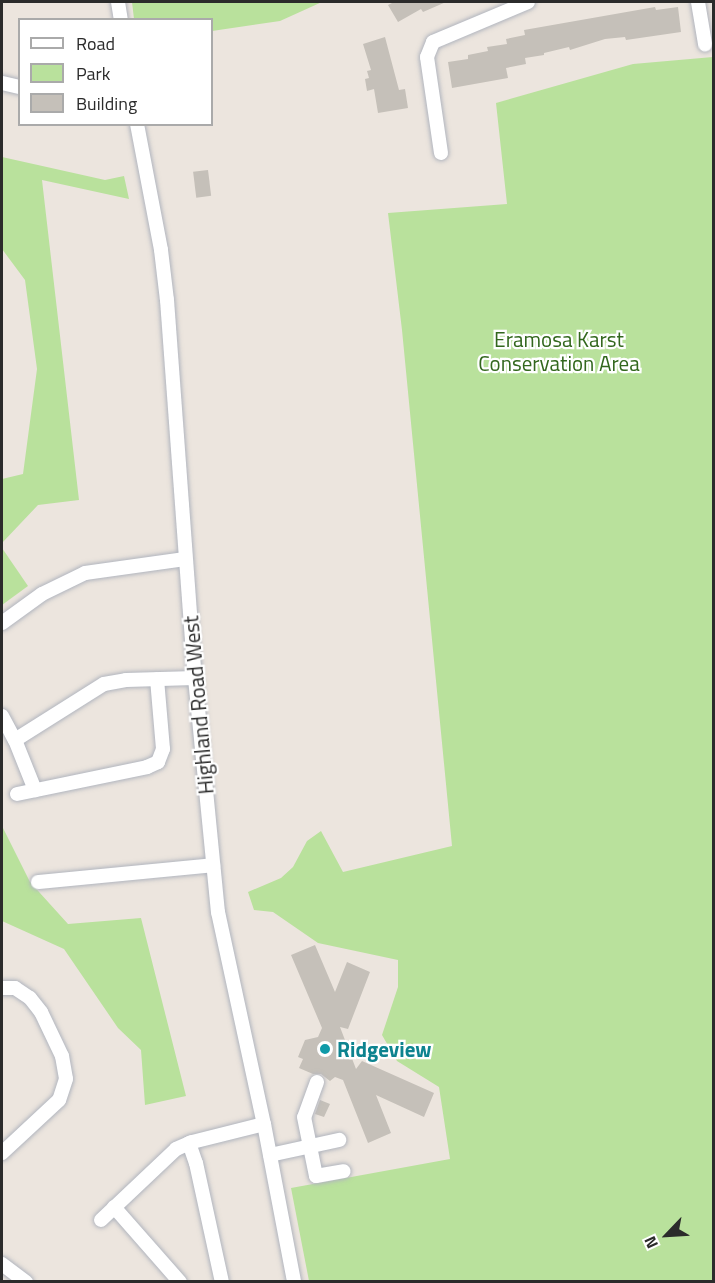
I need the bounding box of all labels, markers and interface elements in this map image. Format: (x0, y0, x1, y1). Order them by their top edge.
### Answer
legend (18, 18, 213, 126)
text: Road (76, 30, 115, 57)
text: Park (76, 60, 110, 87)
text: Building (76, 90, 137, 117)
park label: Eramosa Karst Conservation Area (478, 326, 640, 376)
street label: Highland Road West (178, 615, 218, 795)
place label: Ridgeview (337, 1036, 432, 1062)
marker: Ridgeview (318, 1042, 332, 1056)
north arrow (637, 1205, 697, 1265)
text: N (637, 1233, 664, 1253)

